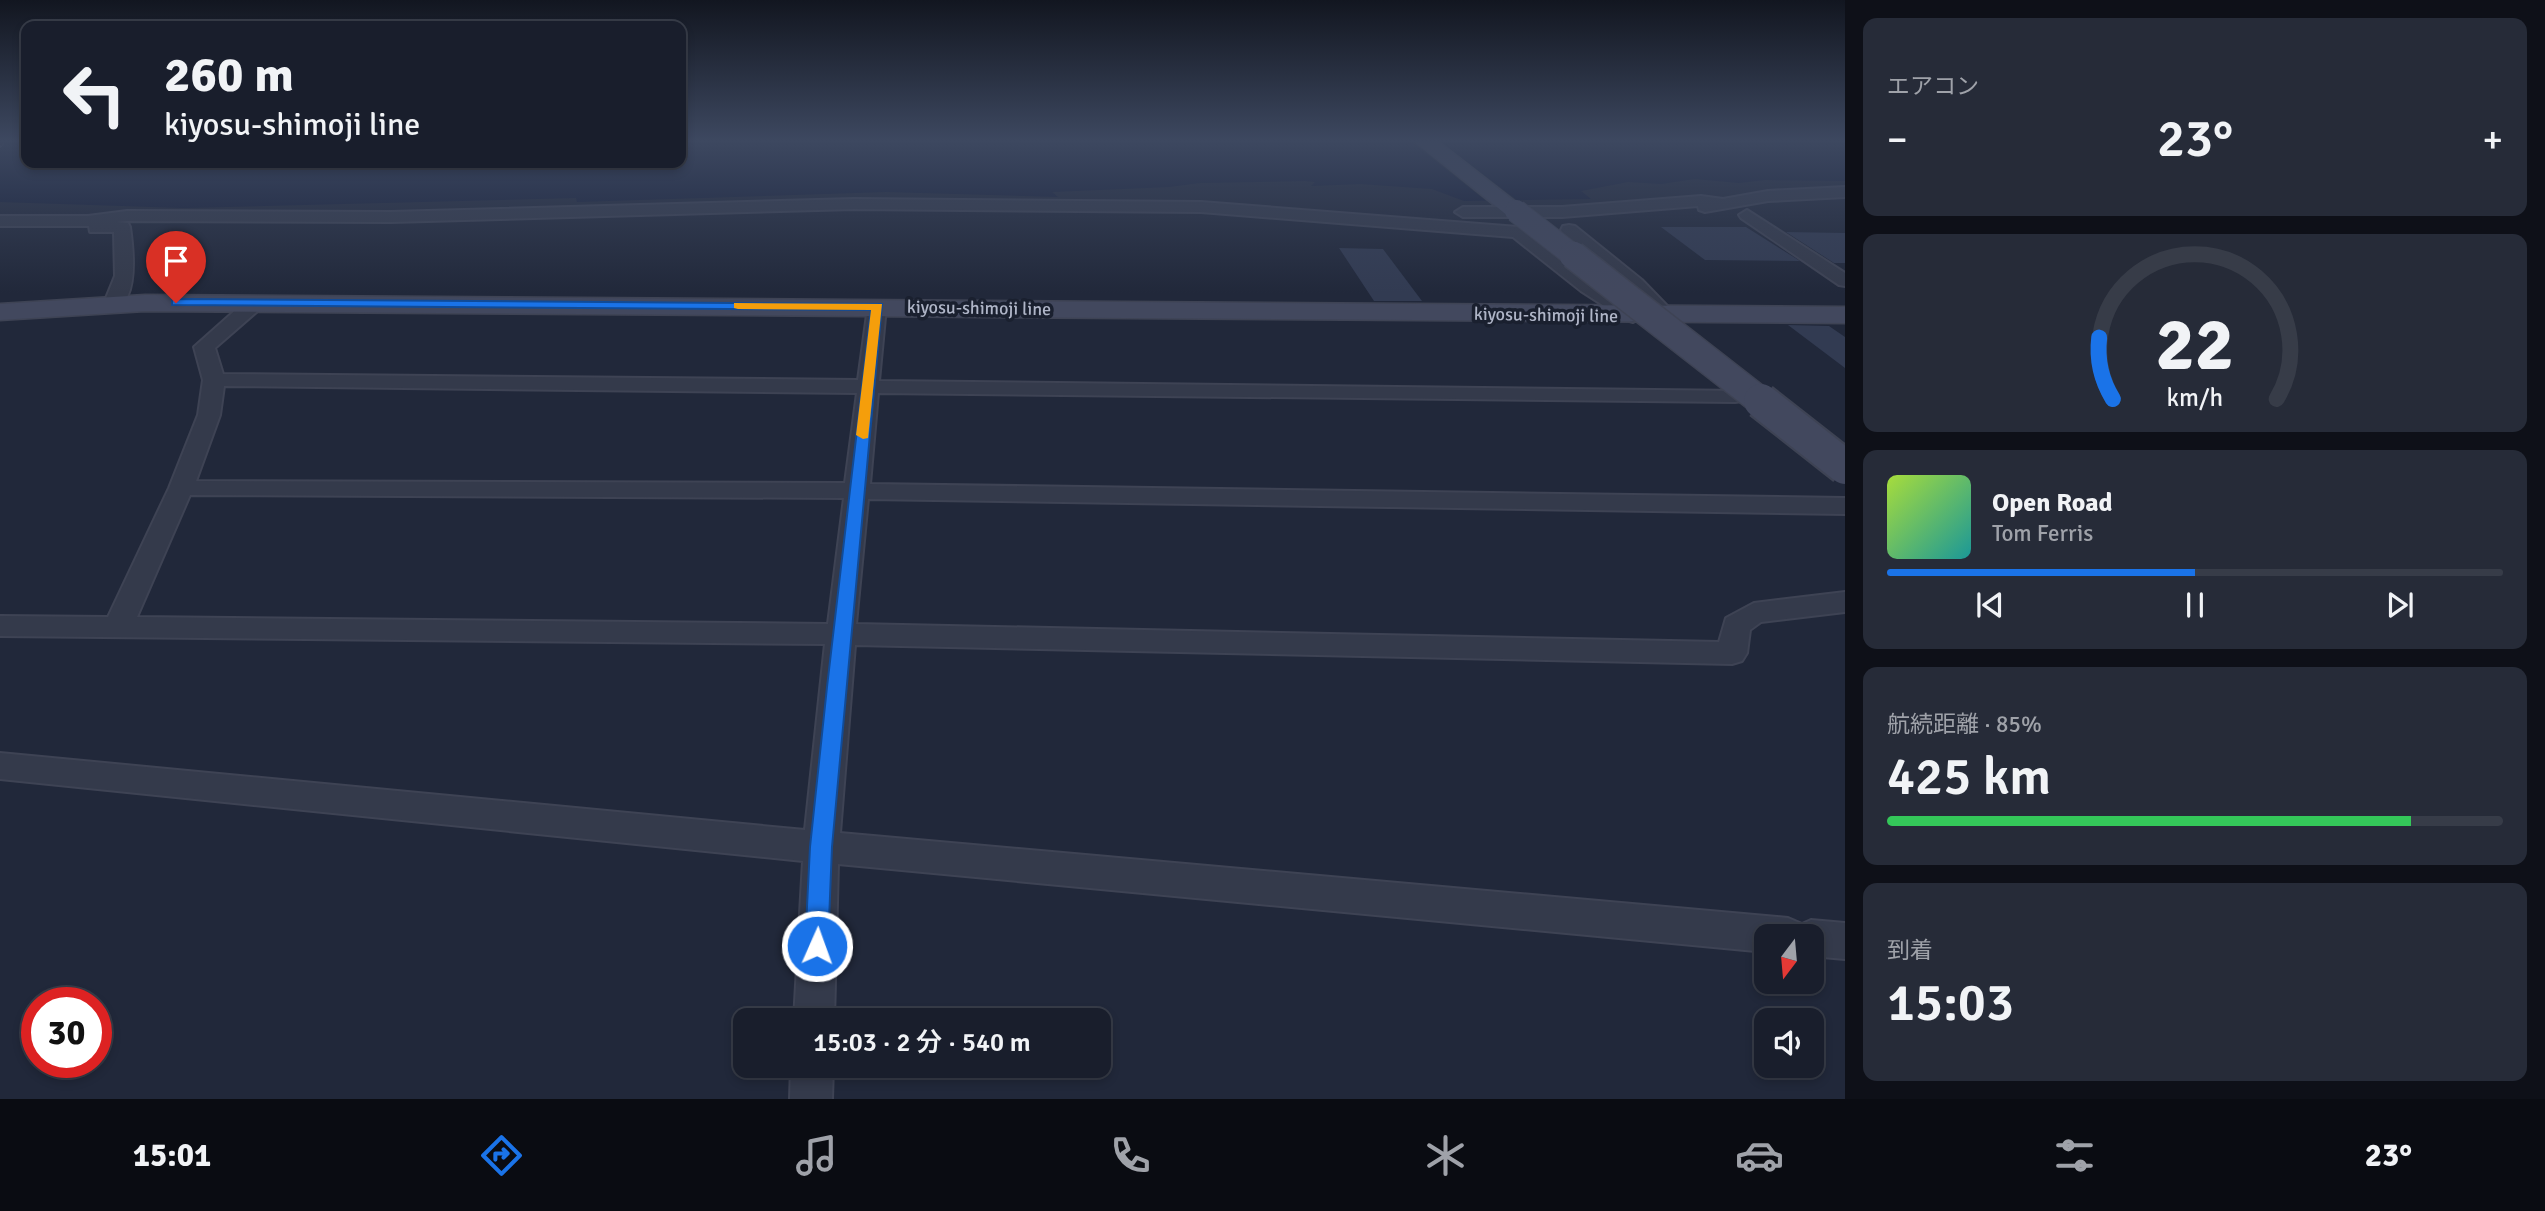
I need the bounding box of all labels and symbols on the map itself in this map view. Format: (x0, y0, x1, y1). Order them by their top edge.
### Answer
pin (146, 231, 206, 303)
street label: kiyosu-shimoji line (907, 296, 1051, 320)
street label: kiyosu-shimoji line (1474, 303, 1618, 327)
position arrow (780, 909, 854, 983)
north arrow (1754, 924, 1824, 994)
speed limit sign: 30 (21, 987, 112, 1078)

